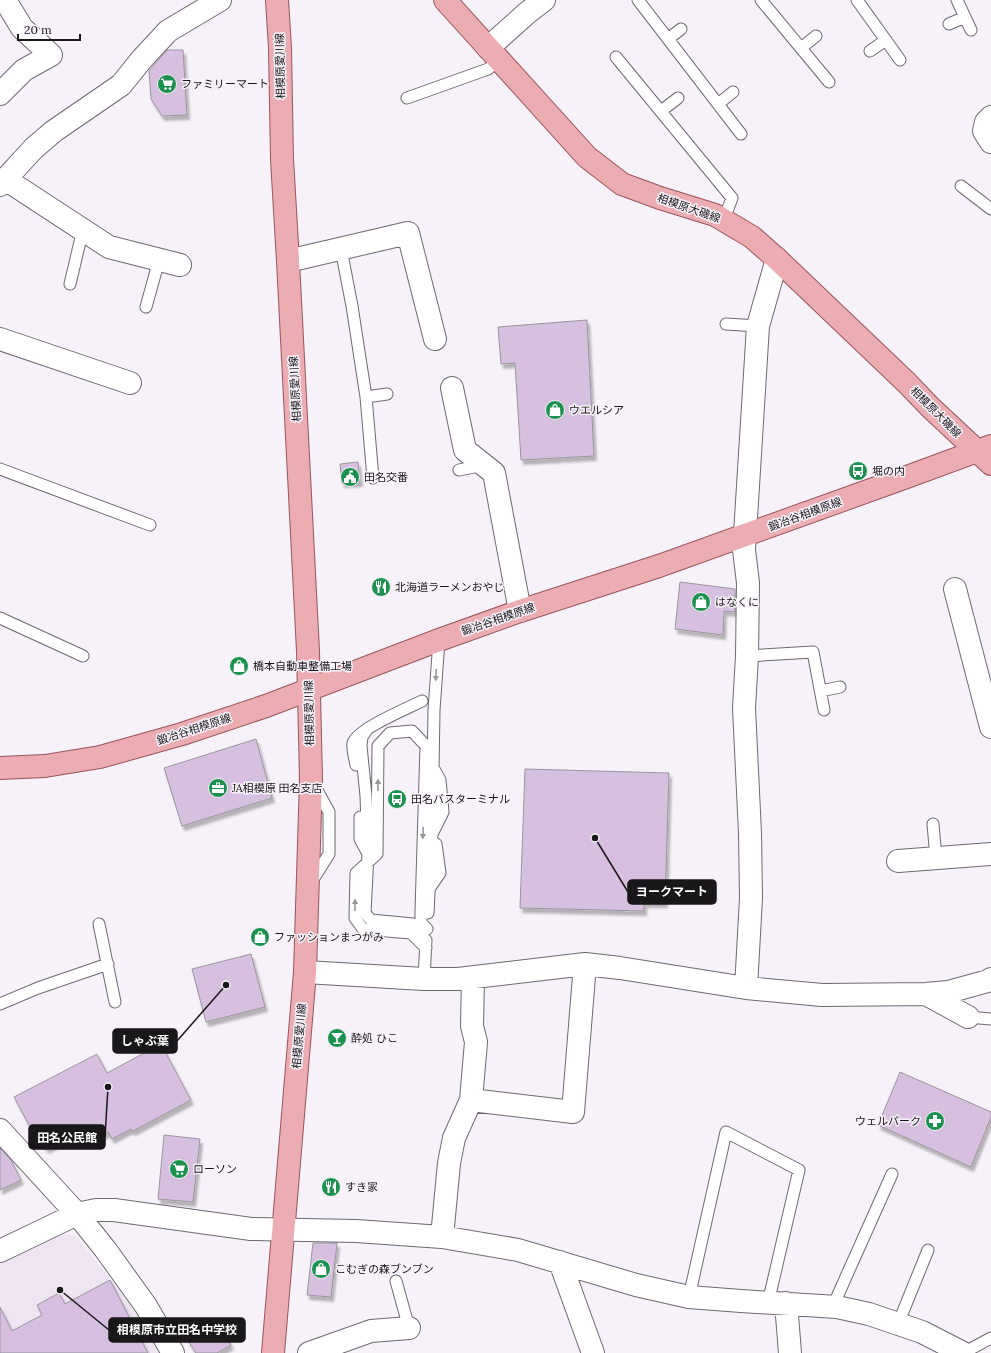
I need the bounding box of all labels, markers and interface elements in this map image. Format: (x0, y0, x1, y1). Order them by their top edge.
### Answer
scale bar (18, 16, 80, 42)
text: 20 m (24, 22, 52, 37)
street label: 相模原愛川線 (272, 33, 288, 99)
supermarket icon: ファミリーマート (156, 73, 178, 95)
place label: ファミリーマート (181, 77, 269, 91)
street label: 相模原大磯線 (656, 191, 722, 225)
street label: 相模原愛川線 (286, 356, 304, 422)
street label: 相模原大磯線 (908, 384, 964, 440)
shop icon: ウエルシア (544, 399, 566, 421)
place label: ウエルシア (569, 403, 624, 417)
bus stop icon: 堀の内 (847, 460, 869, 482)
place label: 堀の内 (872, 464, 905, 478)
public building icon: 田名交番 (339, 466, 361, 488)
place label: 田名交番 (364, 470, 408, 484)
street label: 鍛冶谷相模原線 (766, 494, 844, 534)
restaurant icon: 北海道ラーメンおやじ (370, 576, 392, 598)
place label: 北海道ラーメンおやじ (395, 580, 505, 594)
shop icon: はなくに (690, 591, 712, 613)
place label: はなくに (715, 595, 759, 609)
street label: 鍛冶谷相模原線 (459, 600, 537, 638)
shop icon: 橋本自動車整備工場 (228, 655, 250, 677)
place label: 橋本自動車整備工場 (253, 659, 352, 673)
one-way arrow (433, 669, 440, 681)
street label: 相模原愛川線 (301, 680, 317, 746)
street label: 鍛冶谷相模原線 (155, 710, 233, 748)
office icon: JA相模原 田名支店 (207, 777, 229, 799)
one-way arrow (375, 778, 381, 791)
place label: JA相模原 田名支店 (231, 781, 323, 795)
bus stop icon: 田名バスターミナル (386, 788, 408, 810)
place label: 田名バスターミナル (411, 792, 510, 806)
one-way arrow (420, 827, 426, 840)
callout: ヨークマート (628, 880, 716, 904)
text: ヨークマート (636, 884, 708, 899)
one-way arrow (352, 899, 359, 911)
shop icon: ファッションまつがみ (249, 926, 271, 948)
place label: ファッションまつがみ (274, 930, 384, 944)
street label: 相模原愛川線 (289, 1003, 309, 1069)
bar icon: 酔処 ひこ (326, 1027, 348, 1049)
callout: しゃぶ葉 (113, 1029, 177, 1053)
place label: 酔処 ひこ (351, 1031, 398, 1045)
text: しゃぶ葉 (121, 1033, 169, 1048)
pharmacy icon: ウェルパーク (924, 1110, 946, 1132)
place label: ウェルパーク (855, 1114, 921, 1128)
callout: 田名公民館 (29, 1125, 105, 1149)
text: 田名公民館 (37, 1130, 97, 1145)
supermarket icon: ローソン (168, 1158, 190, 1180)
place label: ローソン (193, 1162, 237, 1176)
restaurant icon: すき家 (320, 1176, 342, 1198)
place label: すき家 (345, 1180, 378, 1194)
shop icon: こむぎの森ブンブン (310, 1258, 332, 1280)
place label: こむぎの森ブンブン (335, 1262, 434, 1276)
callout: 相模原市立田名中学校 (109, 1318, 245, 1342)
text: 相模原市立田名中学校 (117, 1322, 237, 1337)

